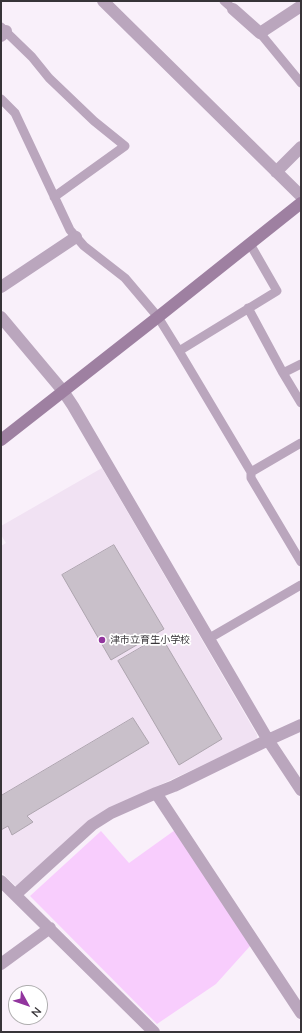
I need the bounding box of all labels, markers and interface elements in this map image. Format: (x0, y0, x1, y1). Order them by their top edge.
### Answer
place label: 津市立育生小学校 (110, 634, 190, 646)
marker: 津市立育生小学校 (97, 635, 107, 645)
north arrow (8, 985, 48, 1025)
text: N (29, 1005, 45, 1020)

